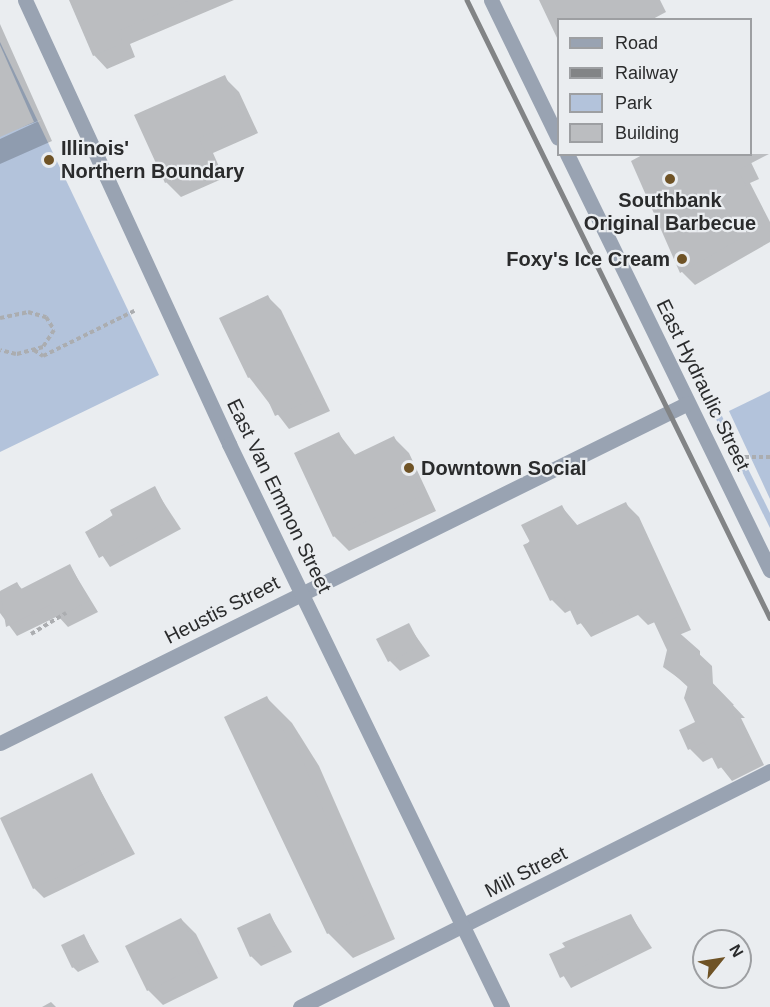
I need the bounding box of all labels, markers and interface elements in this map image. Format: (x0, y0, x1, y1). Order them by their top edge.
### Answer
legend (557, 18, 752, 156)
text: Road (615, 33, 658, 53)
text: Railway (615, 63, 678, 83)
text: Park (615, 93, 652, 113)
text: Building (615, 123, 679, 143)
place label: Illinois' Northern Boundary (61, 136, 244, 183)
marker: Illinois' Northern Boundary (42, 153, 56, 167)
marker: Southbank Original Barbecue (663, 172, 677, 186)
place label: Southbank Original Barbecue (584, 188, 756, 235)
place label: Foxy's Ice Cream (506, 247, 670, 271)
marker: Foxy's Ice Cream (675, 252, 689, 266)
street label: East Hydraulic Street (651, 295, 755, 475)
street label: East Van Emmon Street (222, 395, 336, 597)
place label: Downtown Social (421, 456, 587, 480)
marker: Downtown Social (402, 461, 416, 475)
street label: Heustis Street (161, 571, 283, 649)
street label: Mill Street (481, 841, 571, 903)
north arrow (692, 929, 752, 989)
text: N (726, 941, 747, 960)

